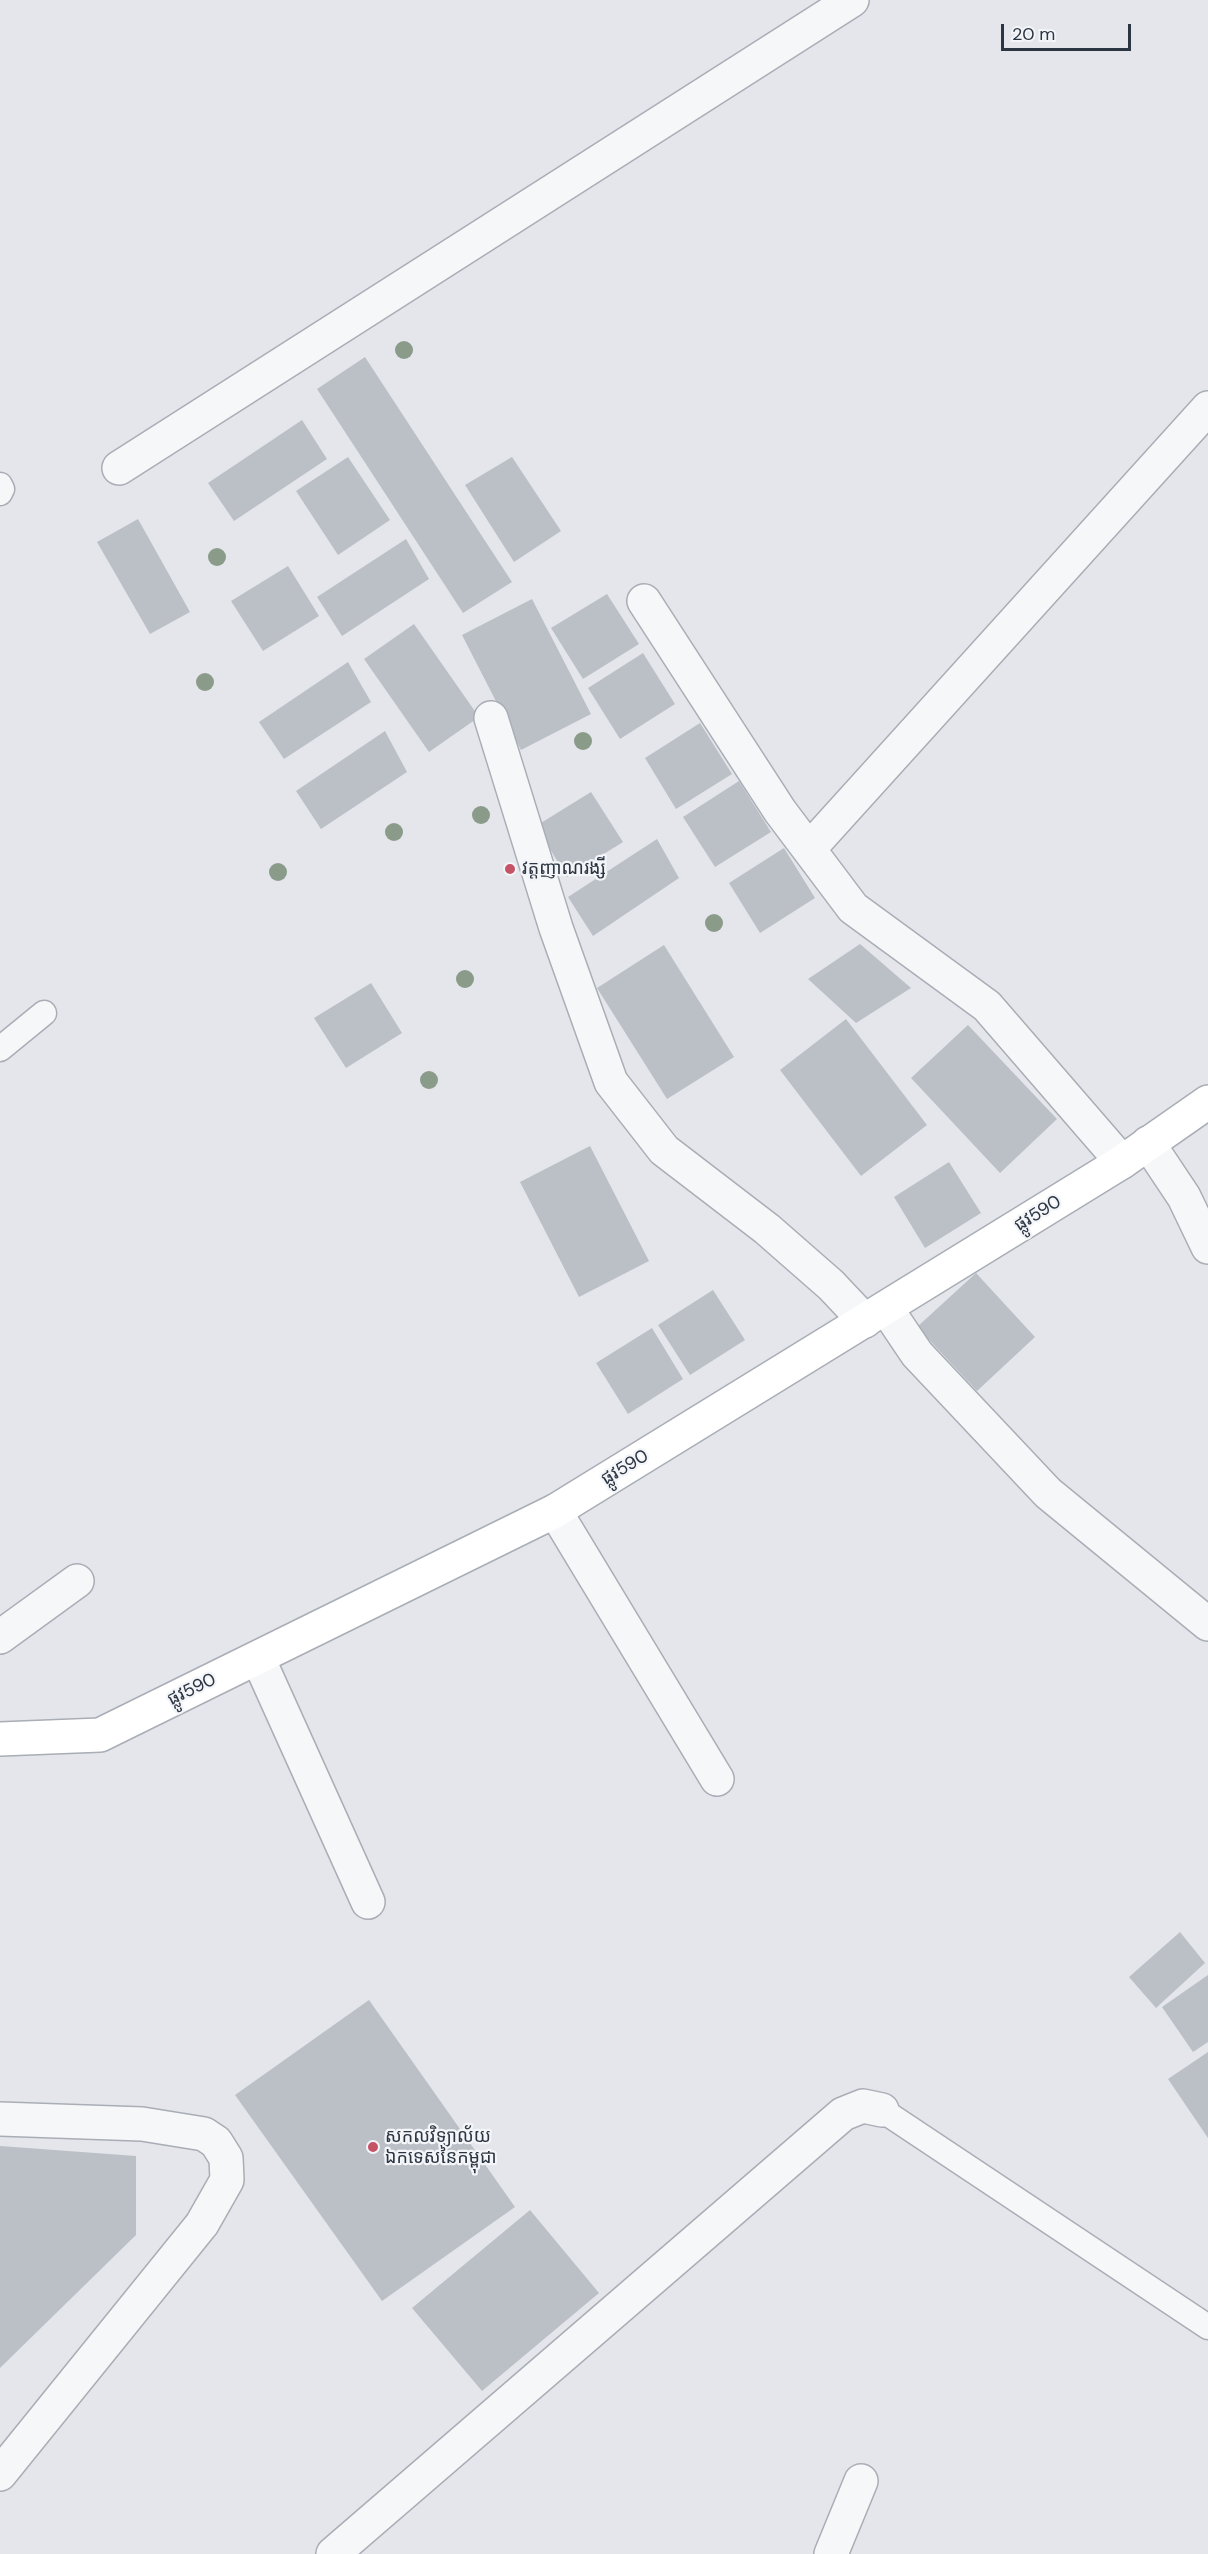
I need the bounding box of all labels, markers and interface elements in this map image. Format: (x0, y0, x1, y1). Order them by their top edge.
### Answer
scale bar (1004, 12, 1134, 50)
text: 20 m (1012, 22, 1055, 46)
place label: វត្តញាណរង្សី (522, 858, 606, 880)
marker: វត្តញាណរង្សី (503, 862, 517, 876)
street label: ផ្លូវ590 (1010, 1191, 1066, 1237)
street label: ផ្លូវ590 (597, 1446, 653, 1490)
street label: ផ្លូវ590 (164, 1669, 220, 1711)
place label: សកលវិទ្យាល័យ ឯកទេសនៃកម្ពុជា (385, 2126, 497, 2168)
marker: សកលវិទ្យាល័យ ឯកទេសនៃកម្ពុជា (366, 2140, 380, 2154)

